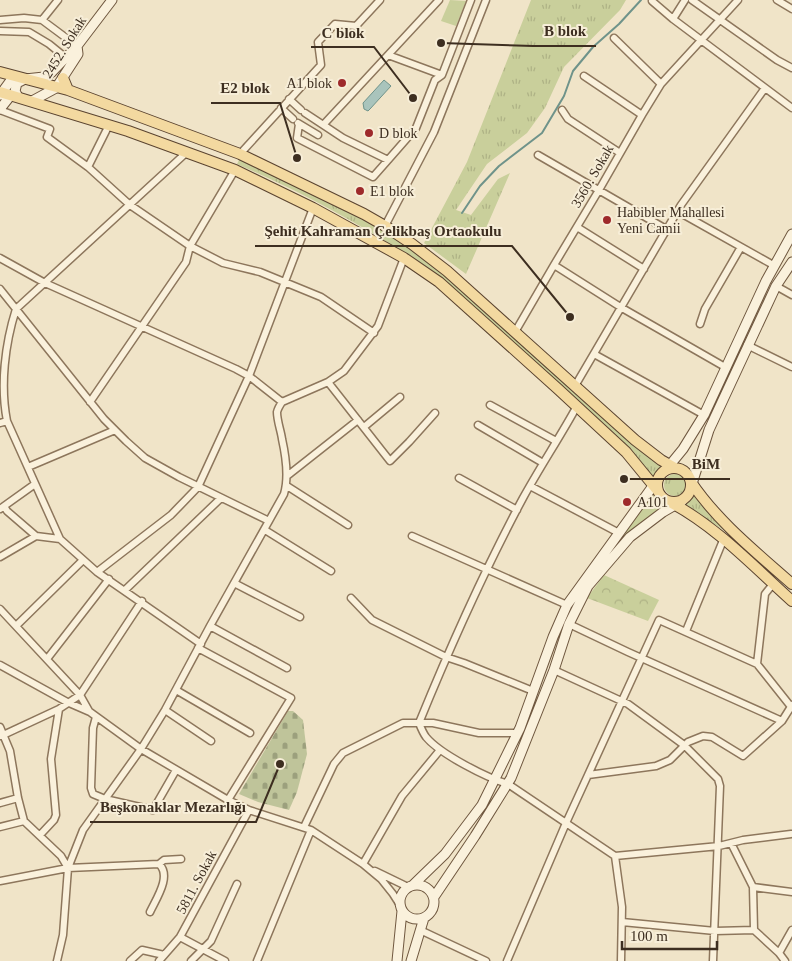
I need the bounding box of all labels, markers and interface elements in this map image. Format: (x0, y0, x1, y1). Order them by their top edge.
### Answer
street label: 2452. Sokak (40, 14, 89, 81)
callout: B blok (533, 16, 596, 46)
callout: C blok (311, 17, 374, 47)
text: B blok (544, 23, 587, 39)
text: C blok (322, 25, 365, 41)
callout: E2 blok (211, 73, 280, 103)
place label: A1 blok (287, 76, 332, 91)
marker: A1 blok (336, 77, 348, 89)
text: E2 blok (220, 80, 270, 96)
place label: D blok (379, 126, 418, 141)
marker: D blok (363, 127, 375, 139)
street label: 3560. Sokak (568, 142, 616, 210)
place label: E1 blok (370, 184, 414, 199)
marker: E1 blok (354, 185, 366, 197)
place label: Habibler Mahallesi Yeni Camii (617, 205, 725, 236)
marker: Habibler Mahallesi Yeni Camii (601, 214, 613, 226)
callout: Şehit Kahraman Çelikbaş Ortaokulu (255, 216, 512, 246)
text: Şehit Kahraman Çelikbaş Ortaokulu (264, 223, 502, 239)
callout: BiM (681, 449, 730, 479)
text: BiM (692, 456, 720, 472)
place label: A101 (637, 495, 668, 510)
marker: A101 (621, 496, 633, 508)
callout: Beşkonaklar Mezarlığı (90, 792, 256, 822)
text: Beşkonaklar Mezarlığı (100, 799, 246, 815)
street label: 5811. Sokak (174, 848, 219, 916)
scale bar (622, 918, 717, 950)
text: 100 m (630, 928, 668, 944)

